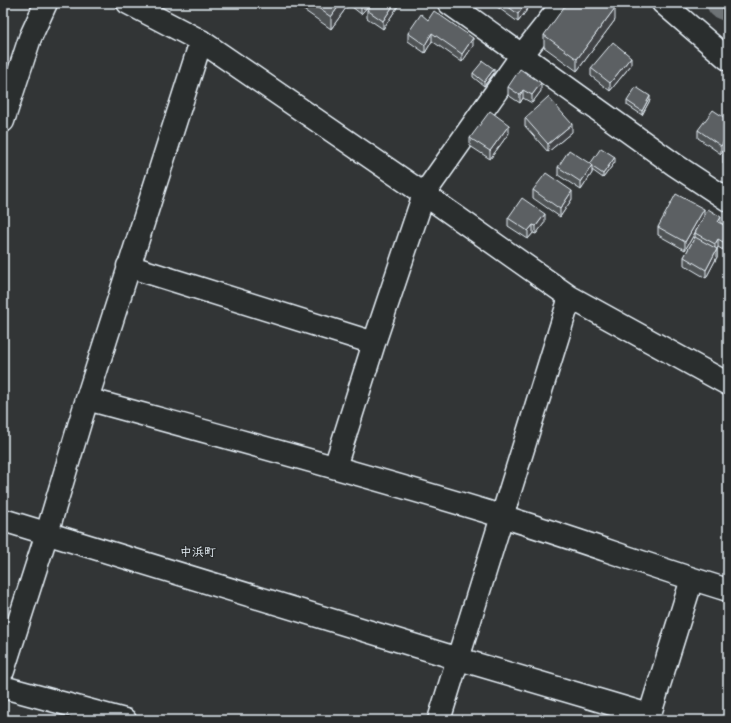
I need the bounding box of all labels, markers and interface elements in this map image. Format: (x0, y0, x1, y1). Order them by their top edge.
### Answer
district label: 中浜町 (180, 543, 216, 562)

